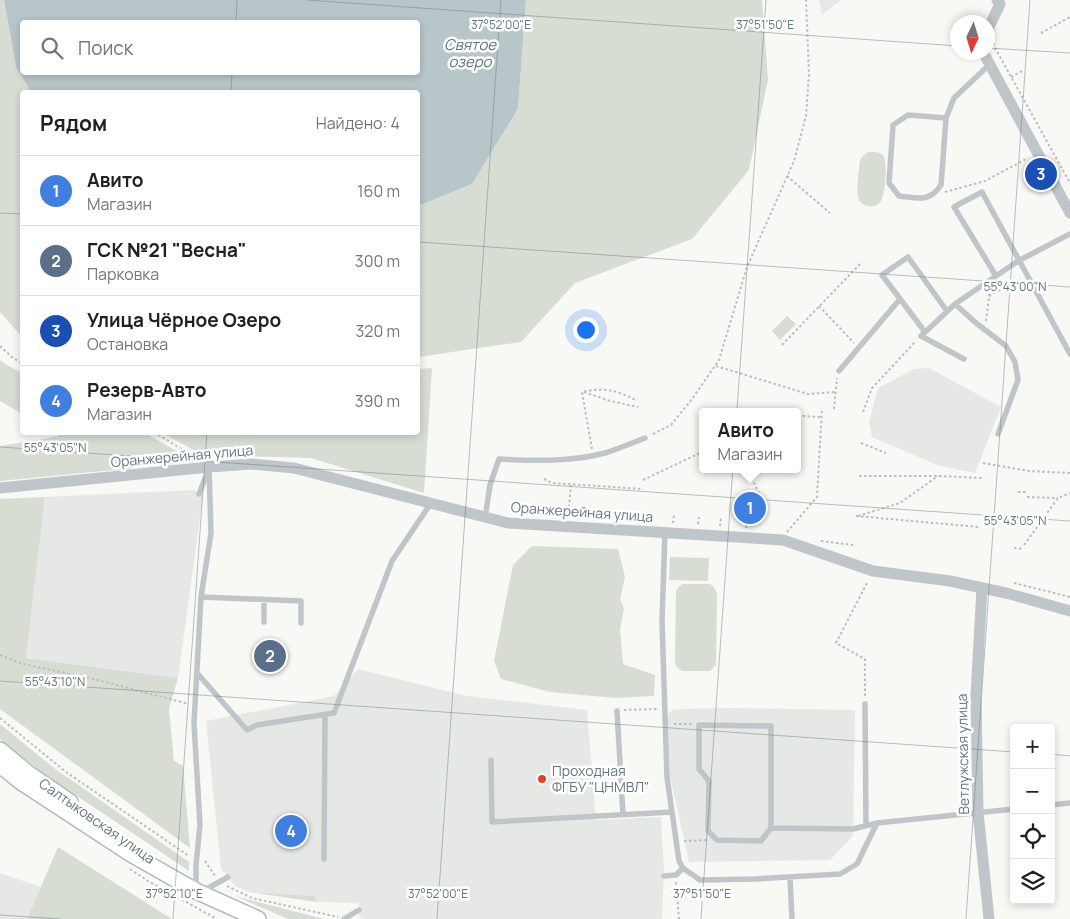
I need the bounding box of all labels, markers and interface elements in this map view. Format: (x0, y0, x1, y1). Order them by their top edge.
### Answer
north arrow (950, 15, 995, 60)
text: 37°52'00"E (471, 16, 531, 33)
text: 37°51'50"E (736, 16, 794, 33)
search box (20, 20, 420, 75)
icon: search (38, 34, 66, 62)
water label: Святое озеро (444, 34, 497, 72)
text: Поиск (78, 35, 133, 61)
text: Рядом (40, 109, 107, 137)
text: Найдено: 4 (316, 112, 400, 134)
pin: 3 (1025, 155, 1057, 193)
text: Авито (87, 167, 144, 193)
text: 1 (52, 180, 60, 202)
text: 160 m (357, 180, 400, 202)
text: Магазин (87, 193, 152, 215)
text: ГСК №21 "Весна" (87, 237, 247, 263)
text: 2 (51, 250, 61, 272)
text: 300 m (355, 250, 400, 272)
text: Парковка (87, 263, 159, 285)
text: 55°43'00"N (983, 278, 1047, 295)
text: Улица Чёрное Озеро (87, 307, 281, 333)
your location (573, 317, 599, 343)
text: 3 (51, 320, 61, 342)
text: 320 m (356, 320, 400, 342)
text: Остановка (87, 333, 168, 355)
text: Резерв-Авто (87, 377, 206, 403)
text: 4 (51, 390, 61, 412)
text: 390 m (355, 390, 400, 412)
text: Магазин (87, 403, 152, 425)
popup (699, 408, 801, 473)
text: Авито (717, 417, 774, 443)
text: 55°43'05"N (24, 439, 86, 456)
street label: Оранжерейная улица (110, 440, 254, 471)
text: Магазин (717, 443, 783, 465)
pin: 1 (734, 489, 766, 527)
street label: Оранжерейная улица (510, 497, 654, 526)
text: 55°43'05"N (984, 512, 1046, 529)
pin: 2 (254, 637, 286, 675)
text: 55°43'10"N (25, 673, 85, 690)
street label: Ветлужская улица (952, 693, 973, 815)
map controls (1010, 724, 1055, 904)
button: + (1010, 724, 1055, 769)
place label: Проходная ФГБУ "ЦНМВЛ" (552, 761, 650, 796)
button: − (1010, 769, 1055, 814)
street label: Салтыковская улица (36, 773, 159, 868)
marker: Проходная ФГБУ "ЦНМВЛ" (536, 773, 548, 785)
pin: 4 (275, 812, 307, 850)
button: locate (1010, 814, 1055, 859)
button: layers (1010, 859, 1055, 904)
text: 37°52'10"E (145, 885, 203, 902)
text: 37°52'00"E (408, 885, 468, 902)
text: 37°51'50"E (673, 885, 731, 902)

